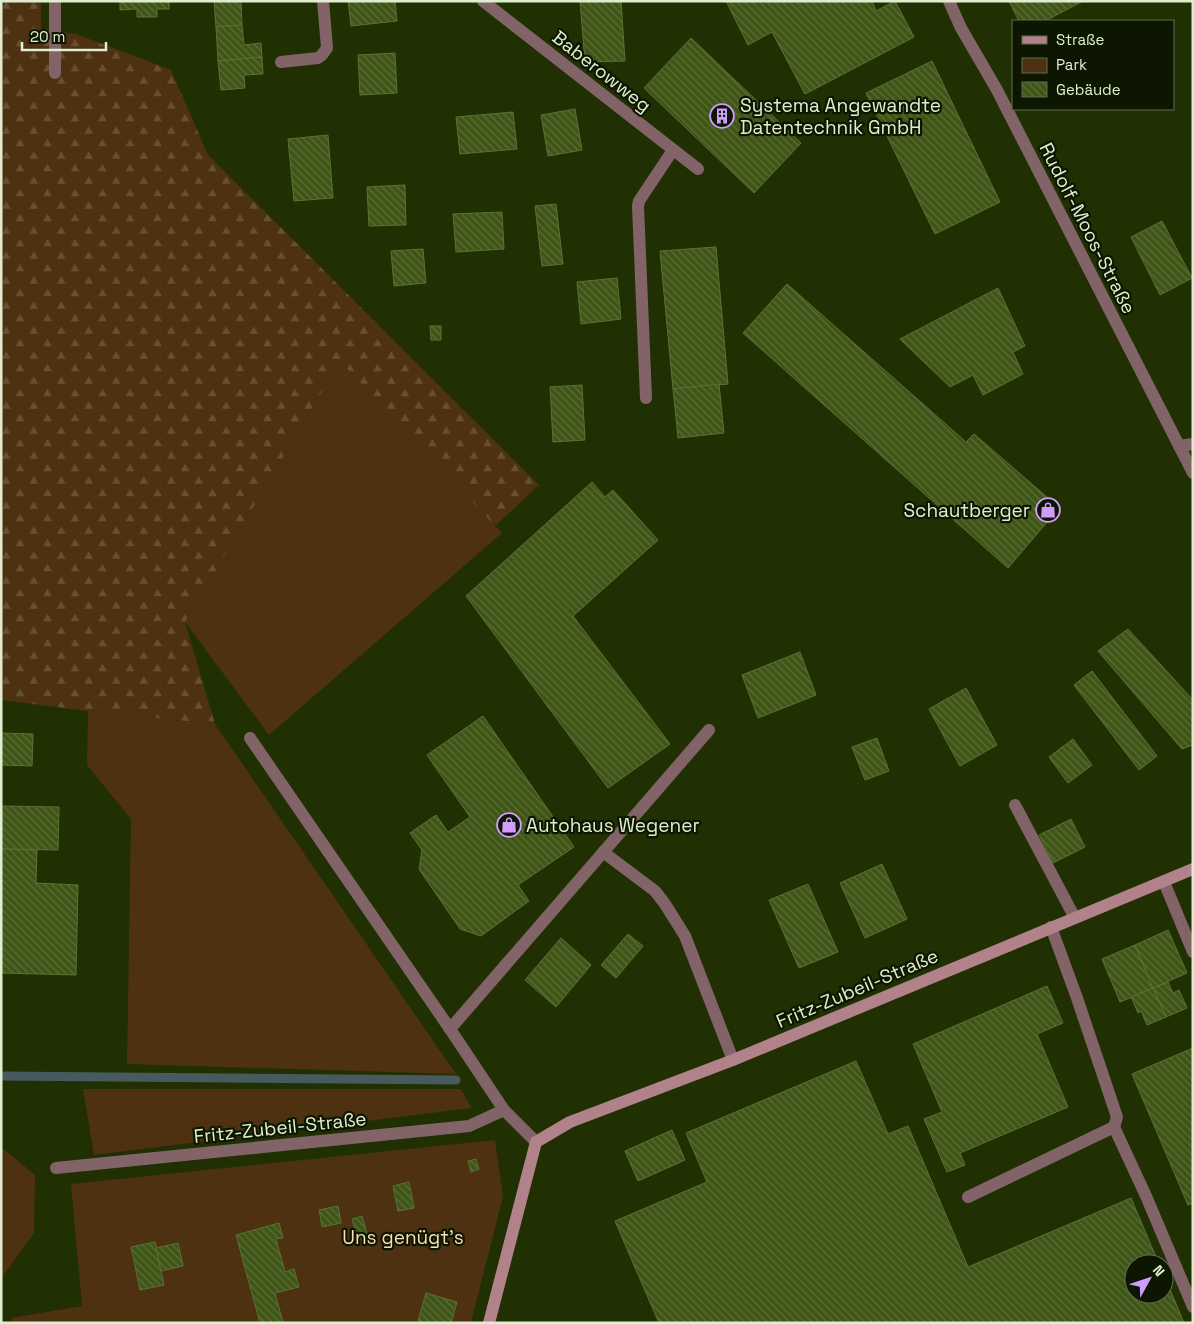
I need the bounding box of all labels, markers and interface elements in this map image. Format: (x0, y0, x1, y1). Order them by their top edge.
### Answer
scale bar (22, 20, 106, 52)
legend (1012, 20, 1174, 110)
street label: Baberowweg (547, 25, 656, 118)
text: 20 m (30, 27, 65, 46)
text: Straße (1056, 30, 1105, 49)
text: Park (1056, 55, 1087, 74)
text: Gebäude (1056, 80, 1121, 99)
place label: Systema Angewandte Datentechnik GmbH (740, 93, 941, 140)
building icon: Systema Angewandte Datentechnik GmbH (709, 103, 735, 129)
street label: Rudolf-Moos-Straße (1034, 138, 1142, 318)
shop icon: Schautberger (1035, 497, 1061, 523)
place label: Schautberger (903, 498, 1030, 523)
shop icon: Autohaus Wegener (496, 812, 522, 838)
place label: Autohaus Wegener (526, 813, 700, 838)
street label: Fritz-Zubeil-Straße (772, 943, 942, 1034)
street label: Fritz-Zubeil-Straße (192, 1106, 368, 1149)
park label: Uns genügt’s (342, 1225, 464, 1250)
north arrow (1124, 1254, 1174, 1304)
text: N (1149, 1261, 1169, 1280)

